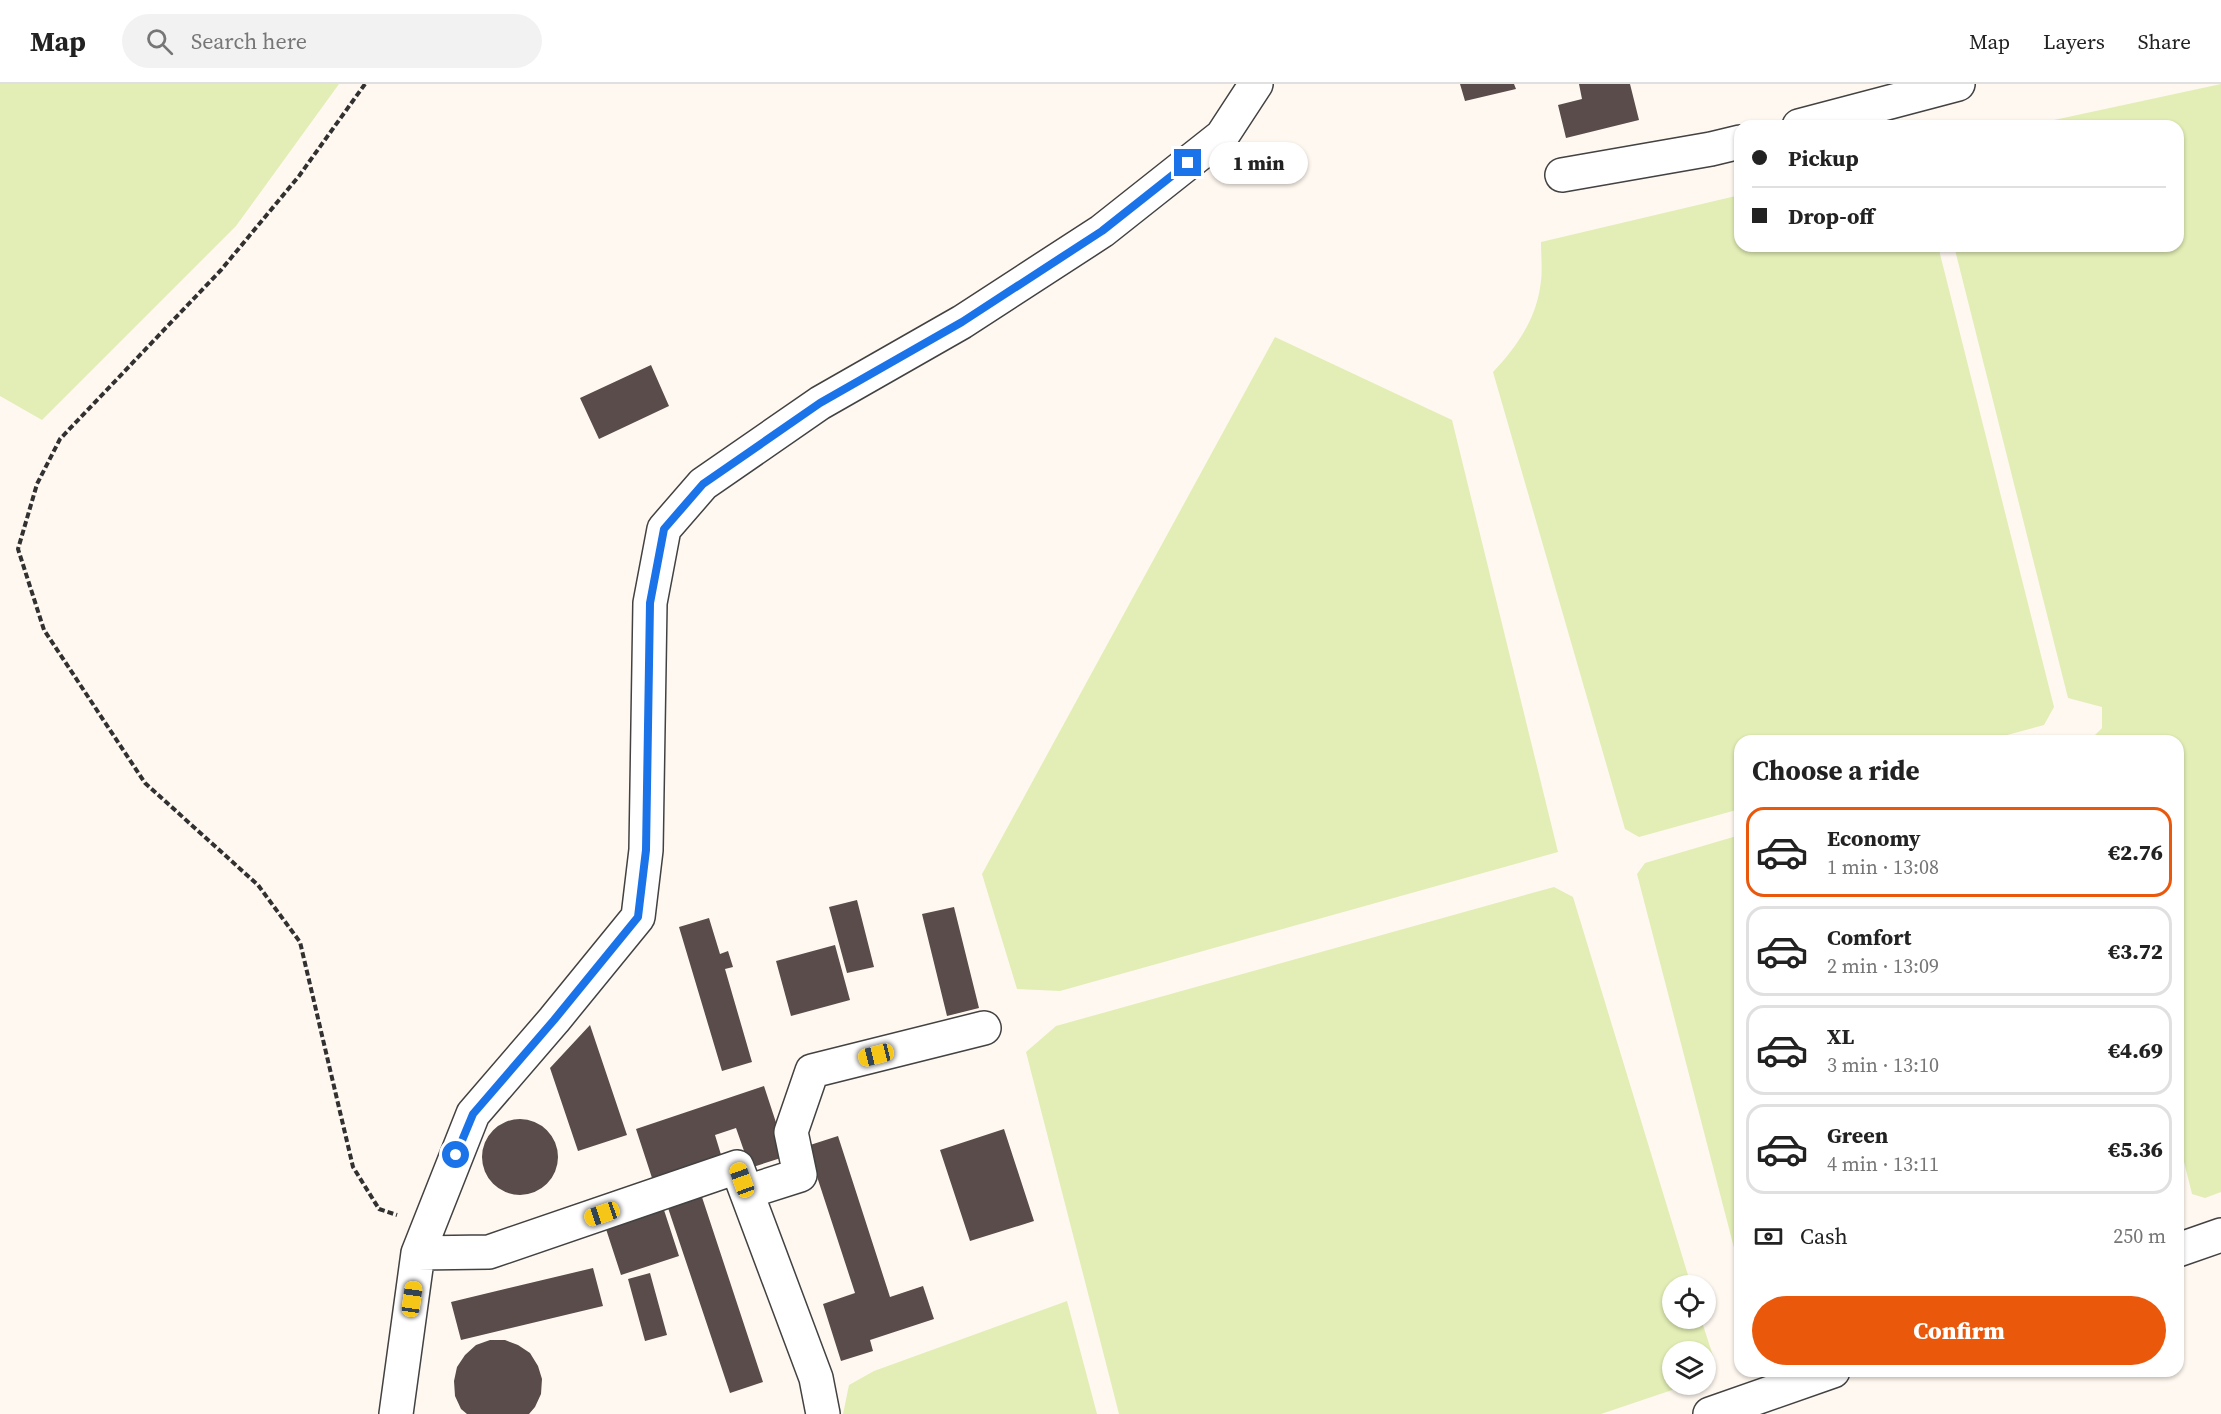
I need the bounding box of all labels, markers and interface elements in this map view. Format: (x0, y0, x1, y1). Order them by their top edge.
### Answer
search box (122, 14, 542, 68)
text: Map (30, 22, 86, 60)
icon: search (143, 25, 176, 58)
text: Search here (191, 26, 307, 56)
text: Map (1969, 27, 2010, 56)
text: Layers (2043, 27, 2105, 56)
text: Share (2138, 27, 2191, 56)
callout: 1 min (1209, 142, 1308, 184)
text: Pickup (1788, 143, 1859, 173)
route end (1174, 149, 1201, 176)
text: 1 min (1232, 149, 1285, 177)
text: Drop-off (1788, 201, 1874, 231)
text: Choose a ride (1752, 752, 1920, 789)
text: Economy (1827, 823, 1921, 853)
icon: car (1755, 825, 1809, 879)
text: €2.76 (2108, 837, 2163, 867)
text: 1 min · 13:08 (1827, 853, 1939, 881)
text: Comfort (1827, 922, 1911, 952)
icon: car (1755, 924, 1809, 978)
text: €3.72 (2108, 936, 2163, 966)
text: 2 min · 13:09 (1827, 952, 1939, 980)
text: XL (1827, 1021, 1854, 1051)
icon: car (1755, 1023, 1809, 1077)
text: €4.69 (2108, 1035, 2163, 1065)
car (856, 1042, 896, 1068)
text: 3 min · 13:10 (1827, 1051, 1939, 1079)
text: Green (1827, 1120, 1888, 1150)
icon: car (1755, 1122, 1809, 1176)
text: €5.36 (2108, 1134, 2163, 1164)
route start (442, 1141, 469, 1168)
text: 4 min · 13:11 (1827, 1150, 1939, 1178)
car (727, 1160, 757, 1200)
car (582, 1200, 622, 1228)
icon: cash (1752, 1220, 1785, 1253)
text: Cash (1800, 1221, 1848, 1251)
text: 250 m (2113, 1222, 2166, 1250)
map controls (1662, 1275, 1716, 1395)
button: locate (1662, 1275, 1716, 1329)
car (401, 1280, 423, 1318)
button: Confirm (1752, 1296, 2166, 1365)
button: layers (1662, 1341, 1716, 1395)

